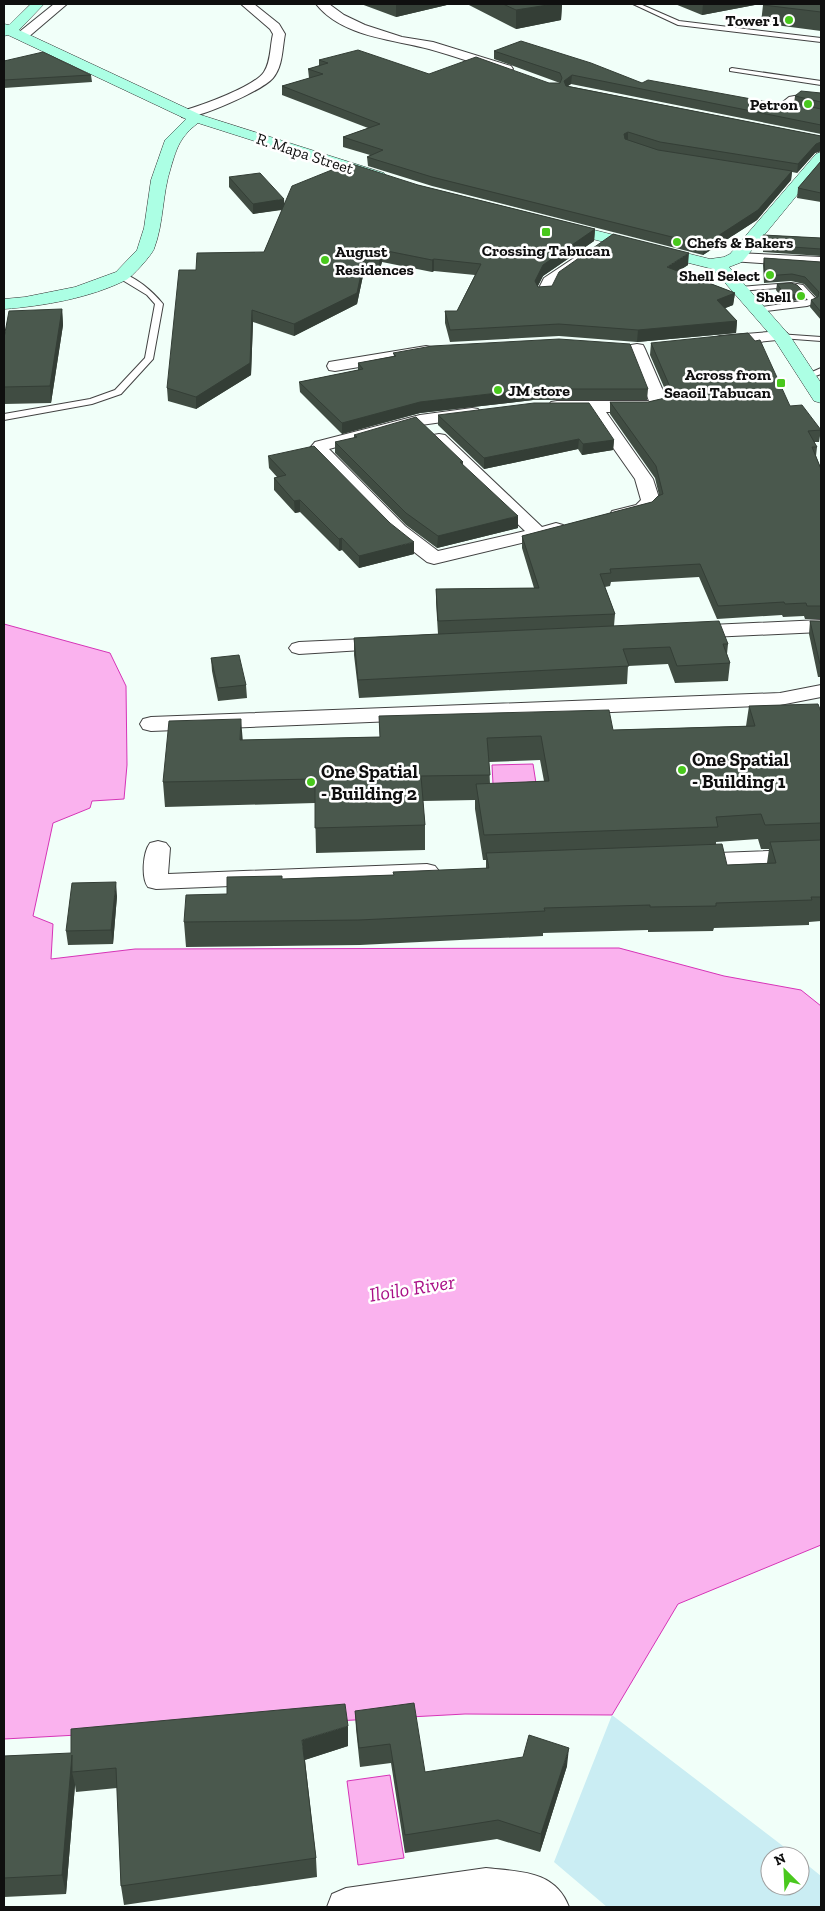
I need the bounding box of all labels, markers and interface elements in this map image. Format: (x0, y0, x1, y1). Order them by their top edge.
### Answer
place label: Tower 1 (725, 11, 780, 30)
marker: Tower 1 (783, 14, 795, 26)
place label: Petron (750, 95, 799, 114)
marker: Petron (802, 98, 814, 110)
street label: R. Mapa Street (254, 129, 356, 178)
marker: Crossing Tabucan (540, 226, 552, 238)
place label: Chefs & Bakers (687, 233, 793, 252)
marker: Chefs & Bakers (671, 236, 683, 248)
place label: Crossing Tabucan (482, 241, 611, 260)
place label: August Residences (335, 242, 414, 279)
marker: August Residences (319, 254, 331, 266)
place label: Shell Select (679, 266, 761, 285)
marker: Shell Select (764, 269, 776, 281)
place label: Shell (756, 287, 791, 306)
marker: Shell (795, 290, 807, 302)
place label: Across from Seaoil Tabucan (664, 365, 772, 402)
marker: Across from Seaoil Tabucan (775, 377, 787, 389)
place label: JM store (508, 381, 570, 400)
marker: JM store (492, 384, 504, 396)
place label: One Spatial - Building 1 (692, 748, 789, 793)
place label: One Spatial - Building 2 (321, 760, 418, 805)
marker: One Spatial - Building 1 (676, 764, 688, 776)
marker: One Spatial - Building 2 (305, 776, 317, 788)
water label: Iloilo River (367, 1269, 457, 1307)
north arrow (760, 1846, 810, 1896)
text: N (772, 1850, 789, 1870)

